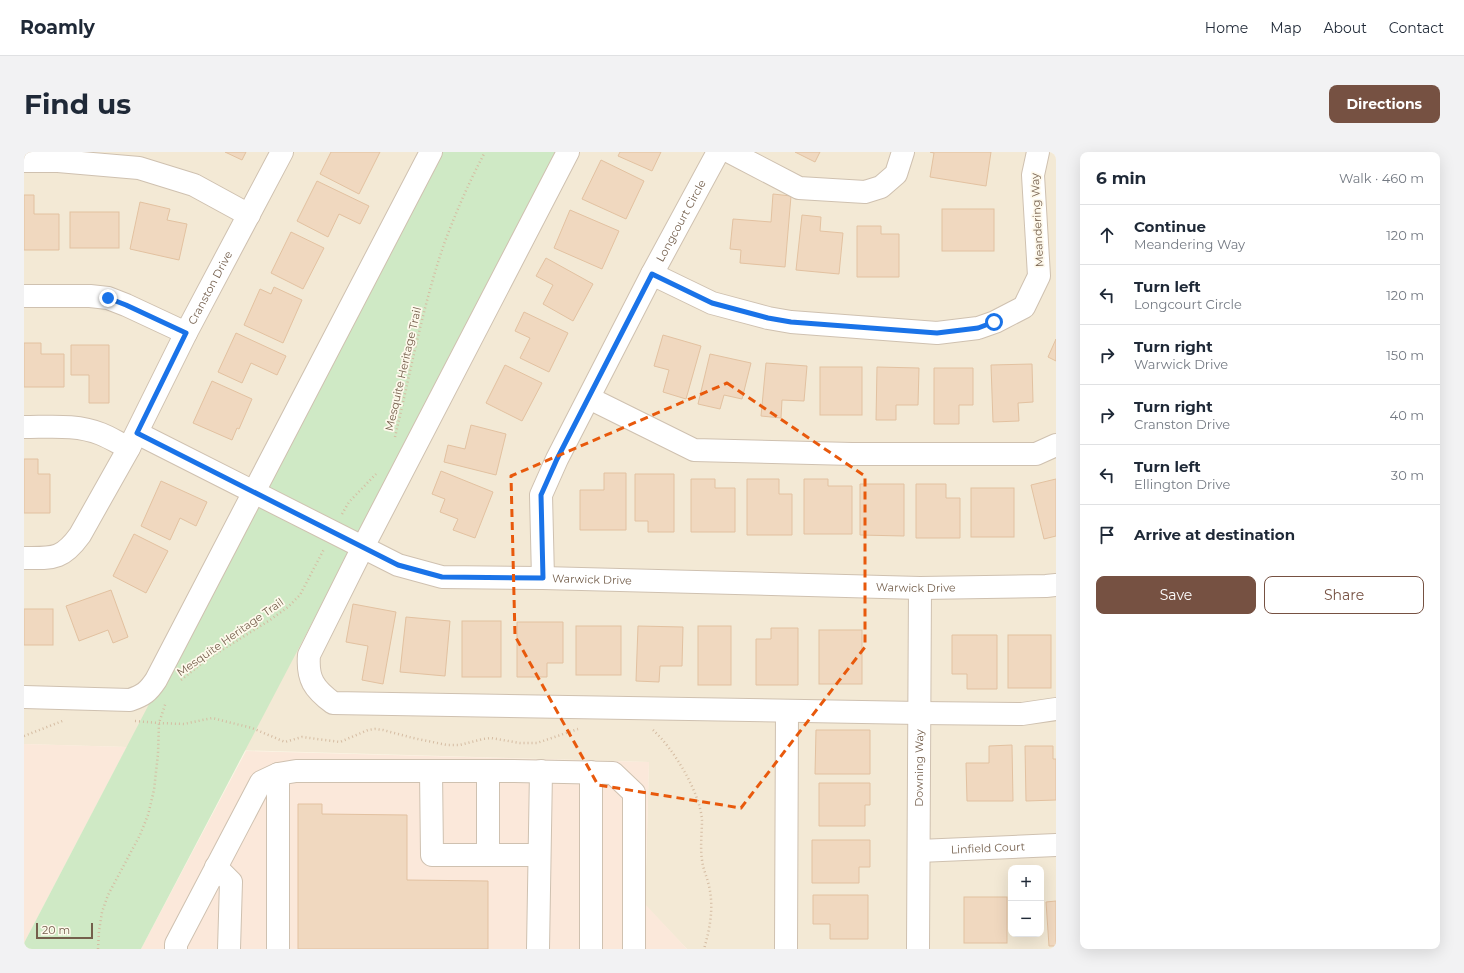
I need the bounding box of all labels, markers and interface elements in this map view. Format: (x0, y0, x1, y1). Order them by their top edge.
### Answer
text: Roamly (20, 16, 95, 39)
text: Home (1205, 19, 1248, 37)
text: Map (1270, 19, 1301, 37)
text: About (1323, 19, 1367, 37)
text: Contact (1389, 19, 1444, 37)
button: Directions (1329, 85, 1440, 123)
text: Find us (24, 87, 131, 121)
text: 6 min (1096, 168, 1146, 188)
text: Walk · 460 m (1339, 170, 1424, 186)
street label: Meandering Way (1028, 173, 1046, 267)
street label: Longcourt Circle (653, 177, 709, 264)
text: Continue (1134, 217, 1206, 236)
icon: ahead (1096, 224, 1118, 246)
text: 120 m (1386, 227, 1424, 243)
text: Meandering Way (1134, 236, 1245, 252)
street label: Cranston Drive (185, 248, 235, 327)
text: Turn left (1134, 277, 1201, 296)
icon: left (1096, 284, 1118, 306)
text: 120 m (1386, 287, 1424, 303)
route end (99, 289, 117, 307)
text: Longcourt Circle (1134, 296, 1242, 312)
street label: Mesquite Heritage Trail (382, 305, 424, 433)
route start (985, 313, 1003, 331)
text: Turn right (1134, 337, 1213, 356)
icon: right (1096, 344, 1118, 366)
text: 150 m (1386, 347, 1424, 363)
text: Warwick Drive (1134, 356, 1228, 372)
text: Turn right (1134, 397, 1213, 416)
icon: right (1096, 404, 1118, 426)
text: 40 m (1390, 407, 1424, 423)
text: Cranston Drive (1134, 416, 1230, 432)
text: Turn left (1134, 457, 1201, 476)
icon: left (1096, 464, 1118, 486)
text: 30 m (1391, 467, 1424, 483)
text: Ellington Drive (1134, 476, 1230, 492)
icon: arrive (1096, 524, 1118, 546)
text: Arrive at destination (1134, 525, 1295, 544)
street label: Warwick Drive (552, 571, 632, 587)
button: Save (1096, 576, 1256, 614)
button: Share (1264, 576, 1424, 614)
street label: Warwick Drive (876, 580, 956, 595)
street label: Mesquite Heritage Trail (174, 595, 286, 679)
street label: Downing Way (912, 729, 926, 807)
street label: Linfield Court (950, 839, 1026, 857)
map controls (1008, 865, 1044, 937)
button: + (1008, 865, 1044, 901)
button: − (1008, 901, 1044, 937)
scale bar (36, 921, 93, 940)
text: 20 m (42, 923, 70, 937)

